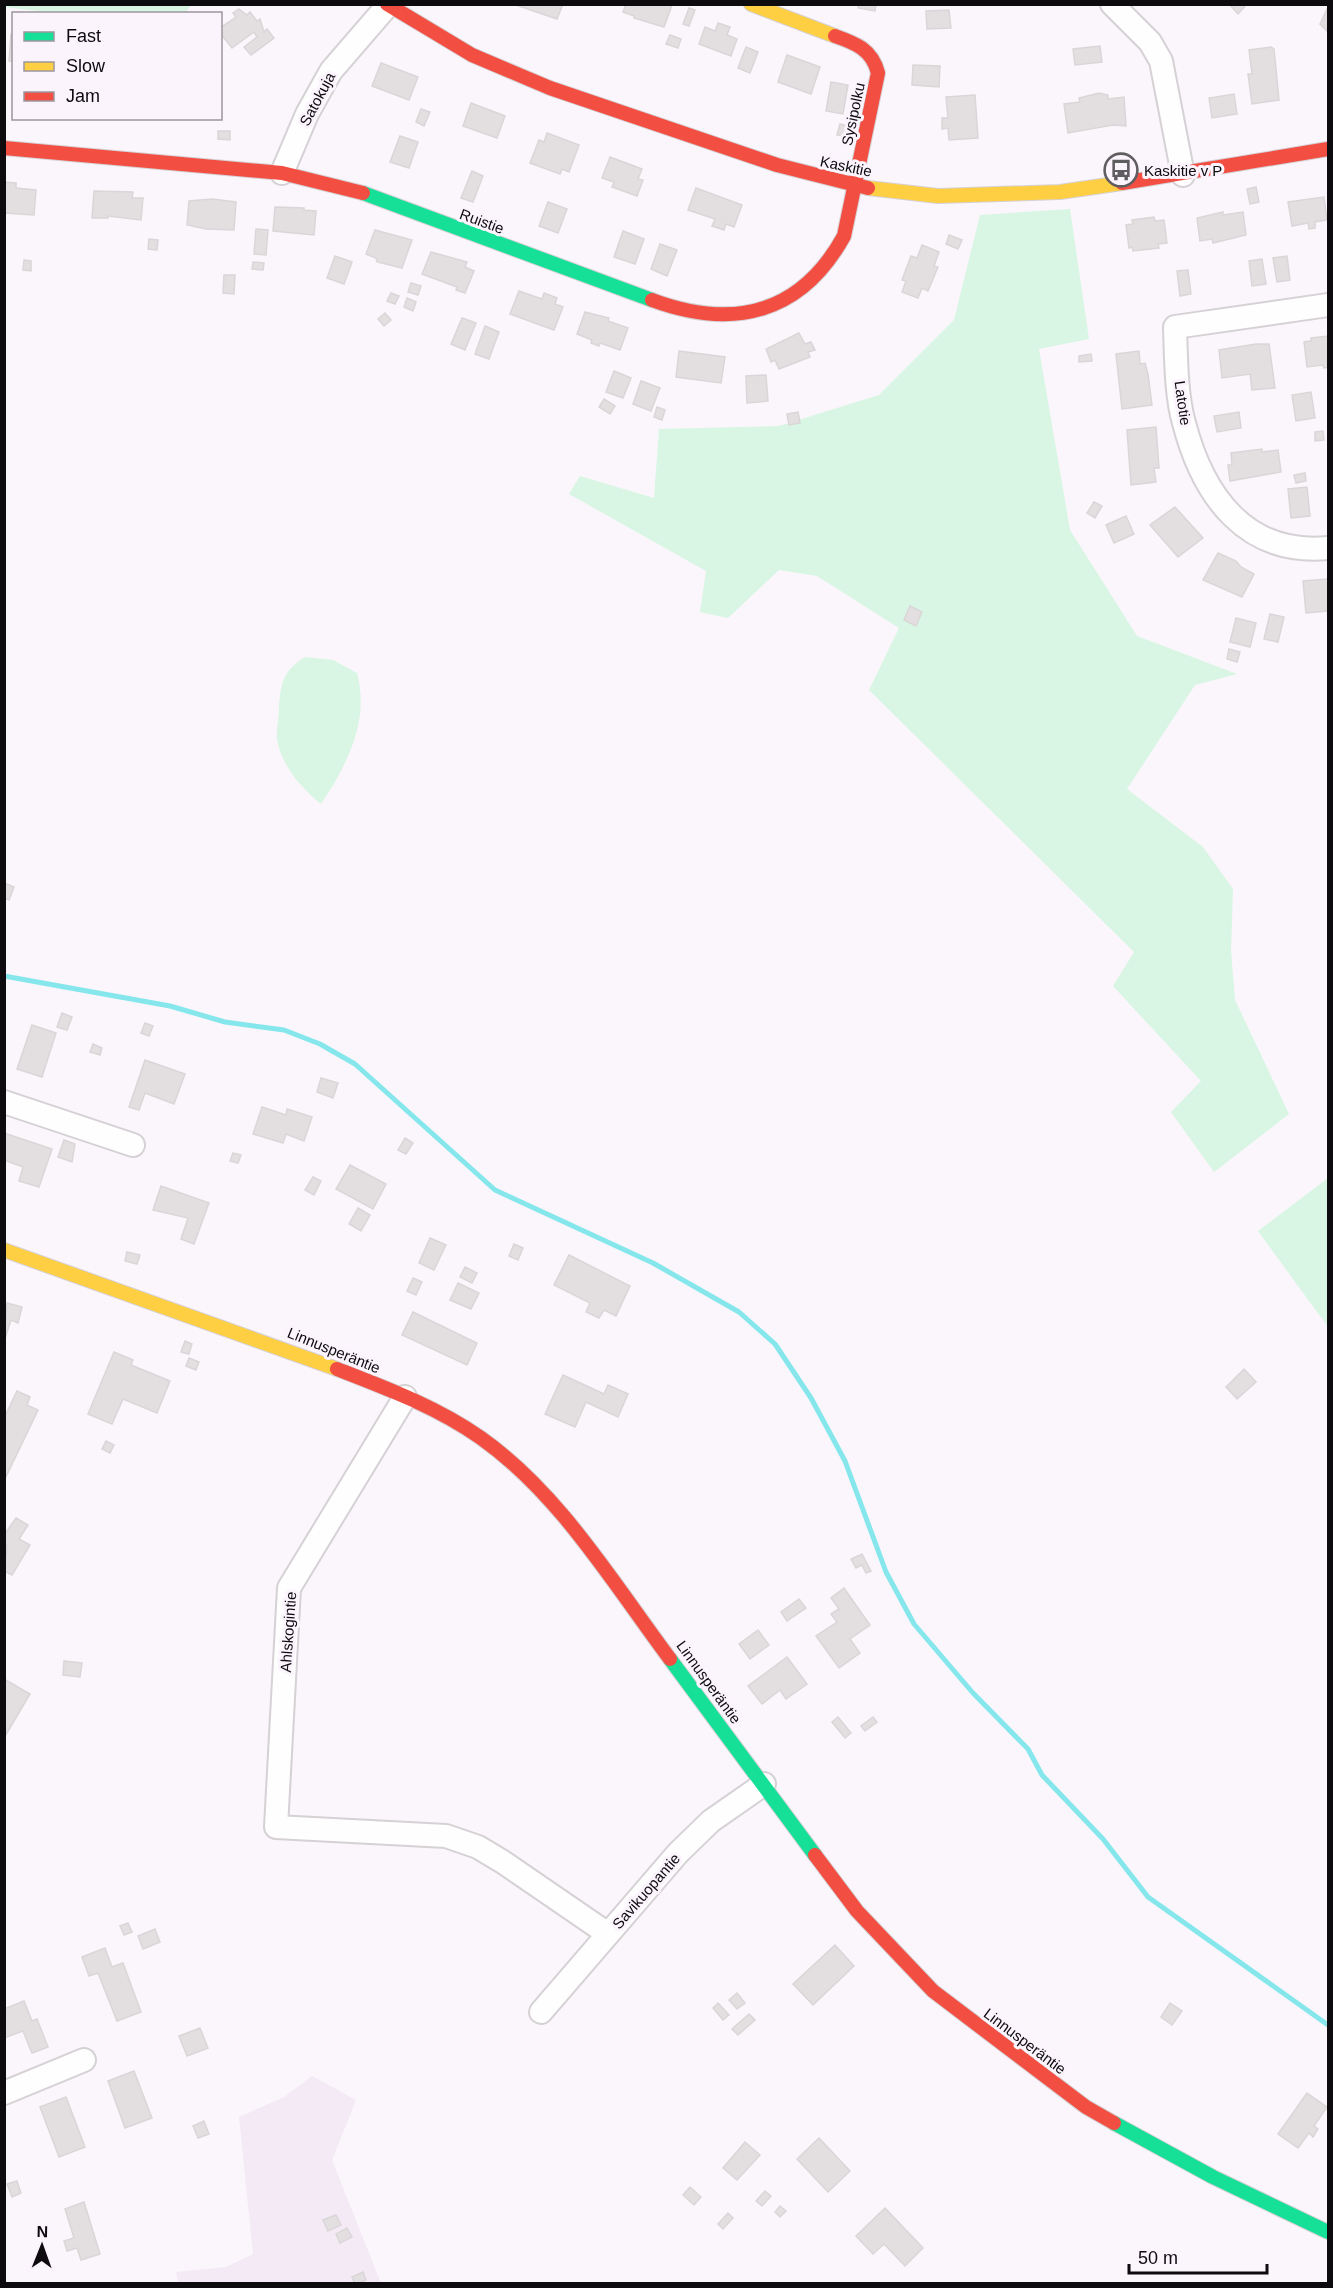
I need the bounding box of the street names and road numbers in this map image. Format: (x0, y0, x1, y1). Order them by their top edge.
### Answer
street label: Satokuja (296, 69, 339, 129)
street label: Sysipolku (838, 81, 868, 147)
street label: Kaskitie (819, 152, 873, 180)
street label: Ruistie (458, 205, 506, 237)
street label: Latotie (1171, 380, 1195, 426)
street label: Linnusperäntie (285, 1324, 383, 1376)
street label: Ahlskogintie (277, 1591, 299, 1673)
street label: Linnusperäntie (673, 1637, 745, 1727)
street label: Savikuopantie (609, 1850, 683, 1932)
street label: Linnusperäntie (981, 2005, 1069, 2077)

